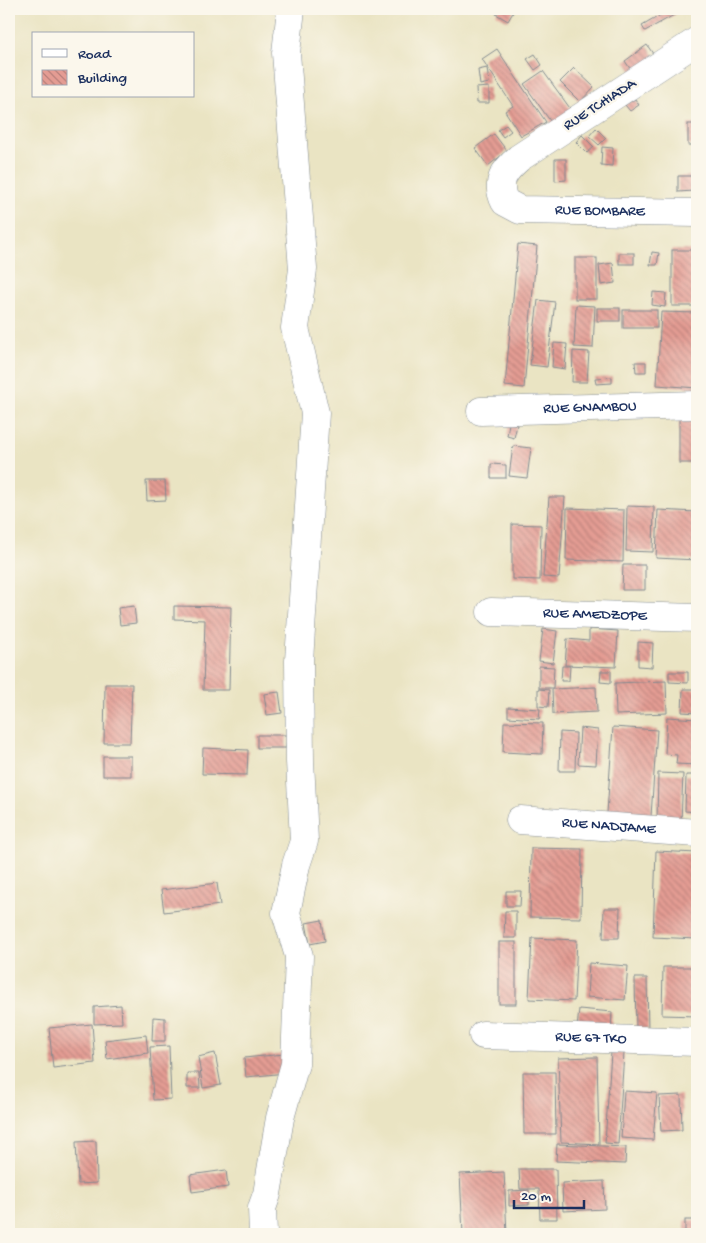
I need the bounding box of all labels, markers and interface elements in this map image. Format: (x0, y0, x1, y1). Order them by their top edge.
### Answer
legend (32, 32, 195, 98)
text: Road (78, 46, 112, 64)
text: Building (77, 70, 127, 88)
street label: RUE TCHIADA (560, 74, 641, 135)
street label: RUE BOMBARE (555, 202, 646, 221)
street label: RUE GNAMBOU (543, 398, 637, 418)
street label: RUE AMEDZOPE (543, 605, 648, 626)
street label: RUE NADJAME (561, 814, 657, 839)
street label: RUE 67 TKO (555, 1028, 627, 1049)
scale bar (514, 1178, 584, 1210)
text: 20 m (521, 1188, 551, 1206)

